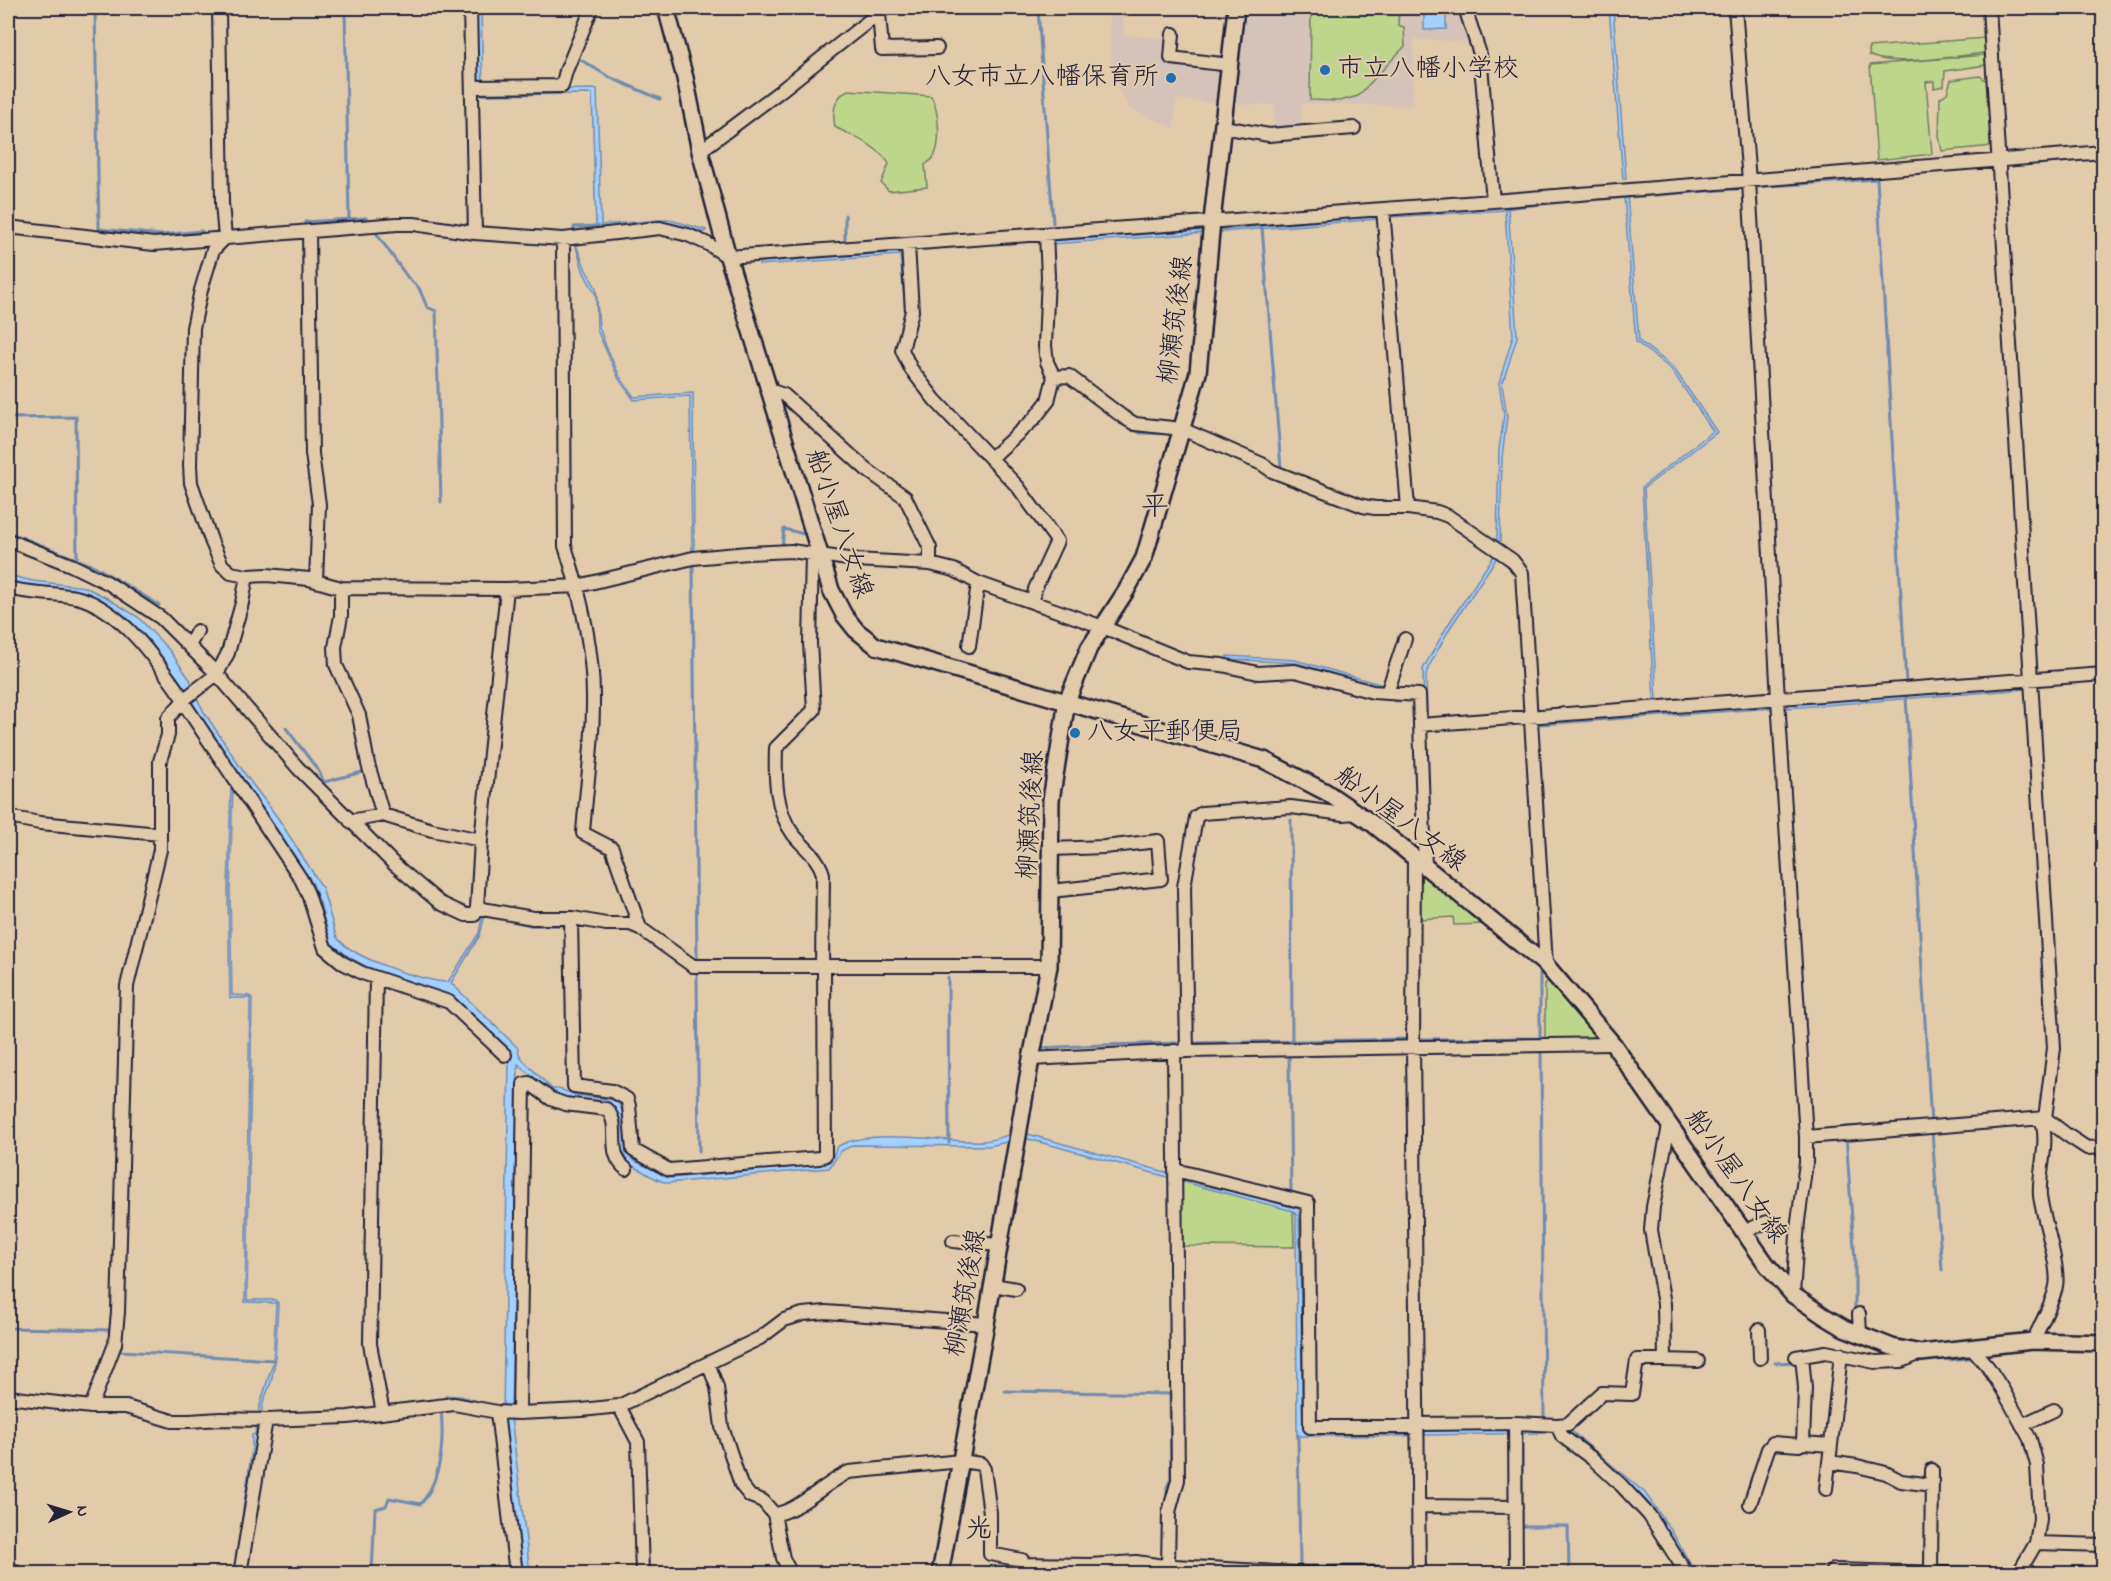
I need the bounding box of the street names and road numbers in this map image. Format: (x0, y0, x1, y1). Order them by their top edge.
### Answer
street label: 柳瀬筑後線 (1150, 253, 1204, 387)
street label: 船小屋八女線 (795, 444, 881, 604)
street label: 柳瀬筑後線 (1010, 749, 1054, 881)
street label: 船小屋八女線 (1326, 758, 1474, 882)
street label: 船小屋八女線 (1675, 1102, 1795, 1252)
street label: 柳瀬筑後線 (937, 1226, 997, 1360)

